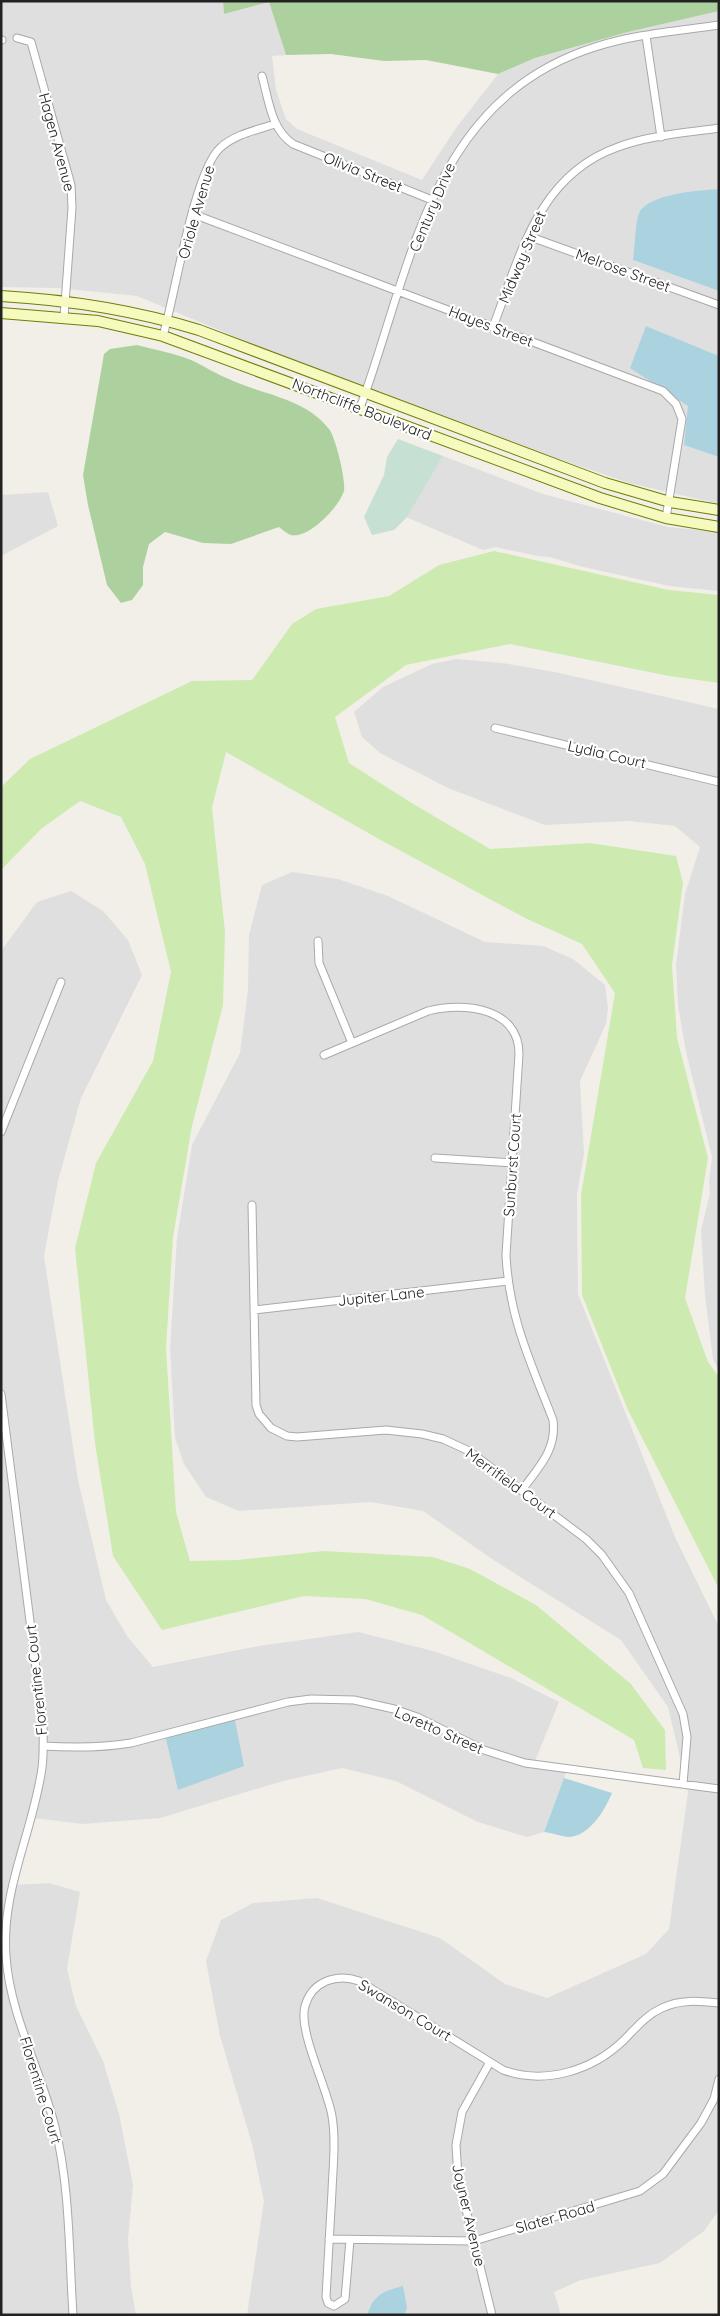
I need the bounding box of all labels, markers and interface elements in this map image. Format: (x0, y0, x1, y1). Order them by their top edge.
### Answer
street label: Hagen Avenue (35, 91, 79, 193)
street label: Olivia Street (321, 148, 405, 196)
street label: Century Drive (405, 160, 459, 254)
street label: Oriole Avenue (174, 163, 218, 261)
street label: Midway Street (494, 208, 550, 306)
street label: Melrose Street (573, 244, 673, 296)
street label: Hayes Street (446, 301, 536, 351)
street label: Northcliffe Boulevard (290, 374, 434, 444)
street label: Lydia Court (566, 736, 648, 772)
street label: Sunburst Court (499, 1113, 525, 1217)
street label: Jupiter Lane (337, 1282, 425, 1310)
street label: Merrifield Court (462, 1444, 560, 1522)
street label: Florentine Court (21, 1624, 51, 1736)
street label: Loretto Street (392, 1702, 486, 1758)
street label: Swanson Court (355, 1975, 455, 2045)
street label: Florentine Court (16, 2034, 66, 2146)
street label: Joyner Avenue (448, 2162, 490, 2268)
street label: Slater Road (513, 2197, 597, 2237)

